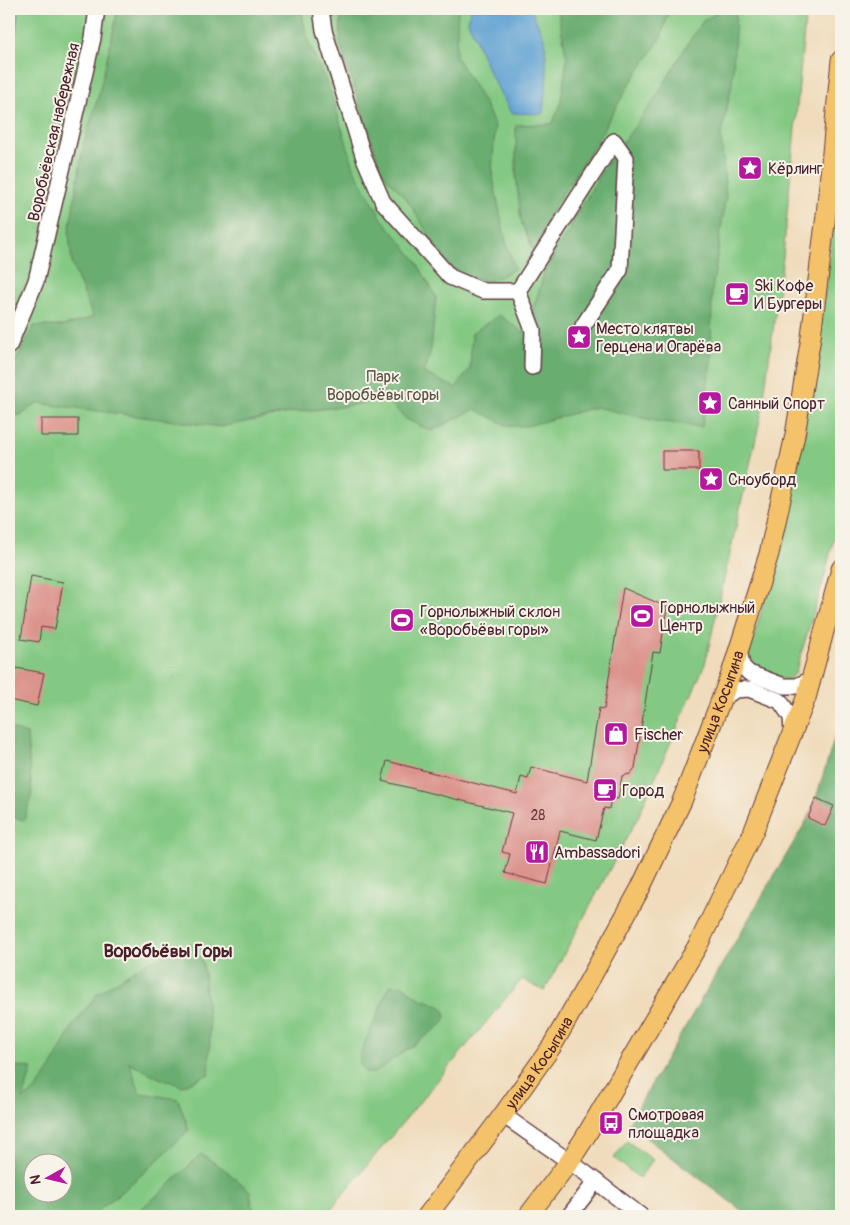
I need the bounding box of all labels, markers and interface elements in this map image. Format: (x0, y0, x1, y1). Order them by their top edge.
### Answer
street label: Воробьёвская набережная (24, 41, 84, 223)
place icon: Кёрлинг (737, 155, 763, 181)
place label: Кёрлинг (768, 159, 823, 179)
place label: Ski Кофе И Бургеры (754, 276, 822, 314)
cafe icon: Ski Кофе И Бургеры (724, 281, 750, 307)
place label: Место клятвы Герцена и Огарёва (596, 319, 721, 357)
place icon: Место клятвы Герцена и Огарёва (566, 324, 592, 350)
park label: Парк Воробьёвы горы (327, 367, 439, 405)
place icon: Санный Спорт (697, 390, 723, 416)
place label: Санный Спорт (728, 394, 825, 414)
place icon: Сноуборд (698, 466, 724, 492)
place label: Сноуборд (728, 470, 797, 490)
place label: Горнолыжный Центр (660, 598, 755, 636)
place label: Горнолыжный склон «Воробьёвы горы» (420, 602, 560, 640)
sports icon: Горнолыжный Центр (629, 603, 655, 629)
sports icon: Горнолыжный склон «Воробьёвы горы» (389, 607, 415, 633)
street label: улица Косыгина (692, 648, 749, 757)
shop icon: Fischer (603, 721, 629, 747)
place label: Fischer (634, 725, 683, 745)
cafe icon: Город (592, 777, 618, 803)
place label: Город (622, 781, 664, 801)
house number: 28 (531, 807, 545, 824)
restaurant icon: Ambassadori (524, 839, 550, 865)
place label: Ambassadori (554, 843, 640, 863)
district label: Воробьёвы Горы (103, 940, 233, 963)
street label: улица Косыгина (501, 1013, 578, 1114)
place label: Смотровая площадка (628, 1105, 704, 1143)
bus stop icon: Смотровая площадка (598, 1110, 624, 1136)
north arrow (22, 1152, 72, 1202)
text: N (27, 1174, 45, 1186)

